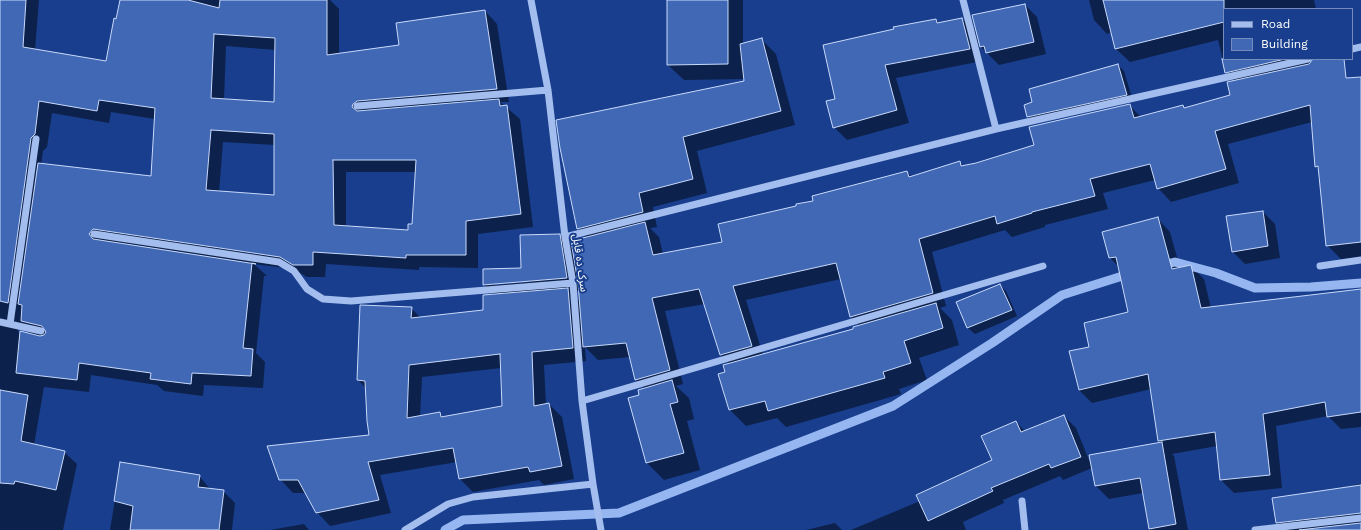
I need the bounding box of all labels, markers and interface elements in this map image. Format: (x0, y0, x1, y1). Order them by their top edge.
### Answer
legend (1223, 8, 1353, 60)
text: Road (1261, 17, 1290, 31)
text: Building (1261, 37, 1308, 51)
street label: سرک ده قابل (569, 233, 591, 293)

